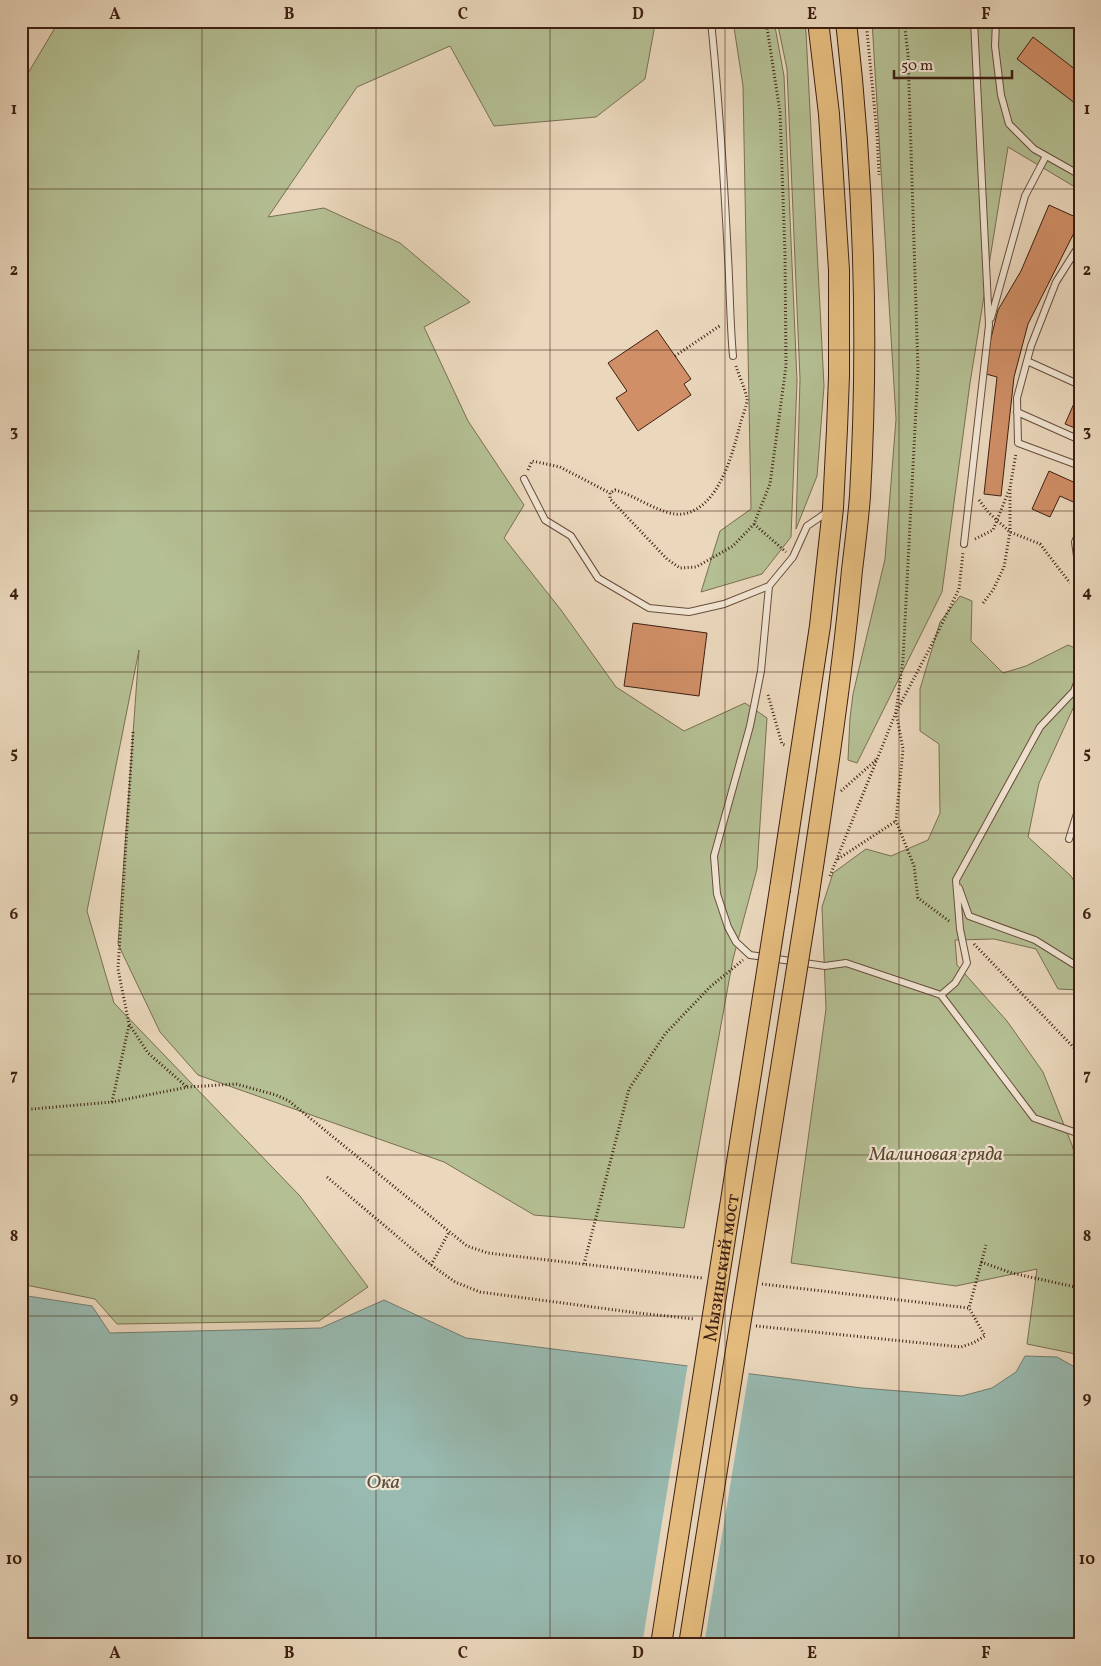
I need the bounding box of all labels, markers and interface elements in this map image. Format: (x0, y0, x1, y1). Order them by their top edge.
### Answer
text: A (109, 4, 121, 26)
text: B (284, 4, 295, 26)
text: C (458, 4, 468, 26)
text: D (632, 4, 644, 26)
text: E (807, 4, 817, 26)
text: F (981, 4, 991, 26)
scale bar (894, 48, 1011, 80)
text: 50 m (901, 56, 933, 77)
text: 1 (11, 99, 17, 121)
text: 1 (1084, 99, 1090, 121)
text: 2 (10, 260, 18, 282)
text: 2 (1083, 260, 1091, 282)
text: 3 (10, 421, 18, 443)
text: 3 (1083, 421, 1091, 443)
text: 4 (9, 582, 19, 604)
text: 4 (1082, 582, 1092, 604)
text: 5 (10, 743, 18, 765)
text: 5 (1083, 743, 1091, 765)
text: 6 (10, 904, 19, 926)
text: 6 (1083, 904, 1092, 926)
text: 7 (10, 1065, 18, 1087)
text: 7 (1083, 1065, 1091, 1087)
park label: Малиновая гряда (868, 1142, 1003, 1168)
street label: Мызинский мост (698, 1192, 747, 1344)
text: 8 (10, 1226, 18, 1248)
text: 8 (1083, 1226, 1091, 1248)
text: 9 (10, 1388, 19, 1410)
text: 9 (1083, 1388, 1092, 1410)
water label: Ока (366, 1469, 400, 1497)
text: 10 (6, 1549, 22, 1571)
text: 10 (1079, 1549, 1095, 1571)
text: A (109, 1643, 121, 1665)
text: B (284, 1643, 295, 1665)
text: C (458, 1643, 468, 1665)
text: D (632, 1643, 644, 1665)
text: E (807, 1643, 817, 1665)
text: F (981, 1643, 991, 1665)

